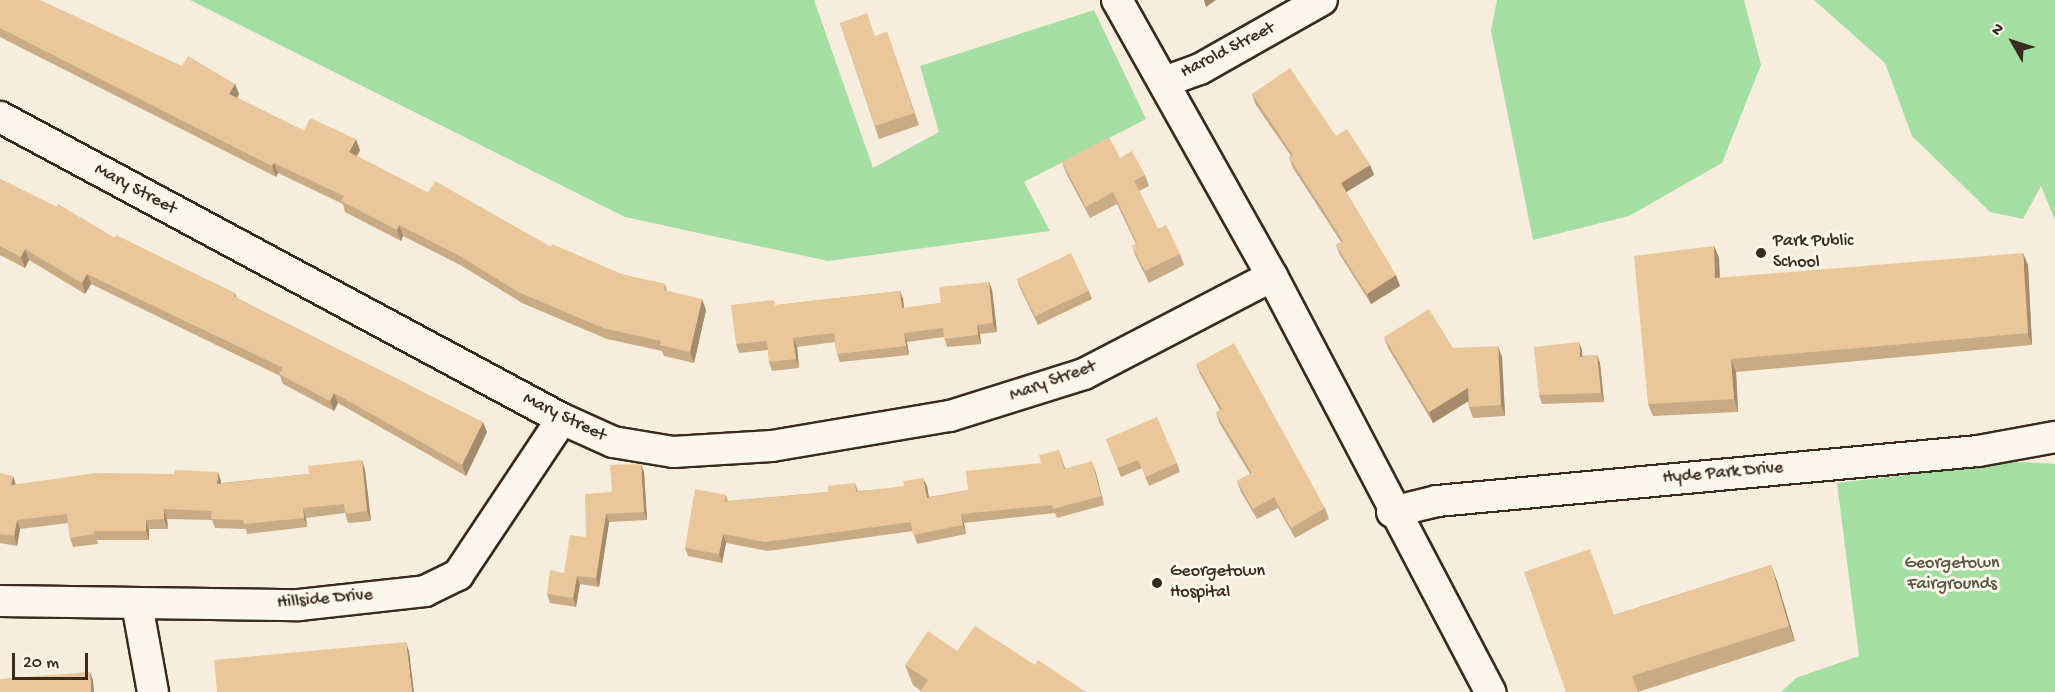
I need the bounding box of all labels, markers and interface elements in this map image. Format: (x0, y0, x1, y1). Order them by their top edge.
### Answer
north arrow (1983, 12, 2043, 72)
street label: Harold Street (1177, 18, 1279, 84)
text: N (1988, 20, 2009, 40)
street label: Mary Street (90, 159, 180, 221)
place label: Park Public School (1773, 232, 1853, 274)
marker: Park Public School (1754, 246, 1768, 260)
street label: Mary Street (1007, 356, 1099, 408)
street label: Mary Street (519, 389, 609, 447)
street label: Hyde Park Drive (1662, 458, 1784, 490)
park label: Georgetown Fairgrounds (1904, 554, 2000, 596)
place label: Georgetown Hospital (1170, 562, 1265, 604)
marker: Georgetown Hospital (1148, 574, 1166, 592)
street label: Hillside Drive (276, 585, 374, 615)
scale bar (15, 641, 92, 679)
text: 20 m (23, 653, 59, 674)

